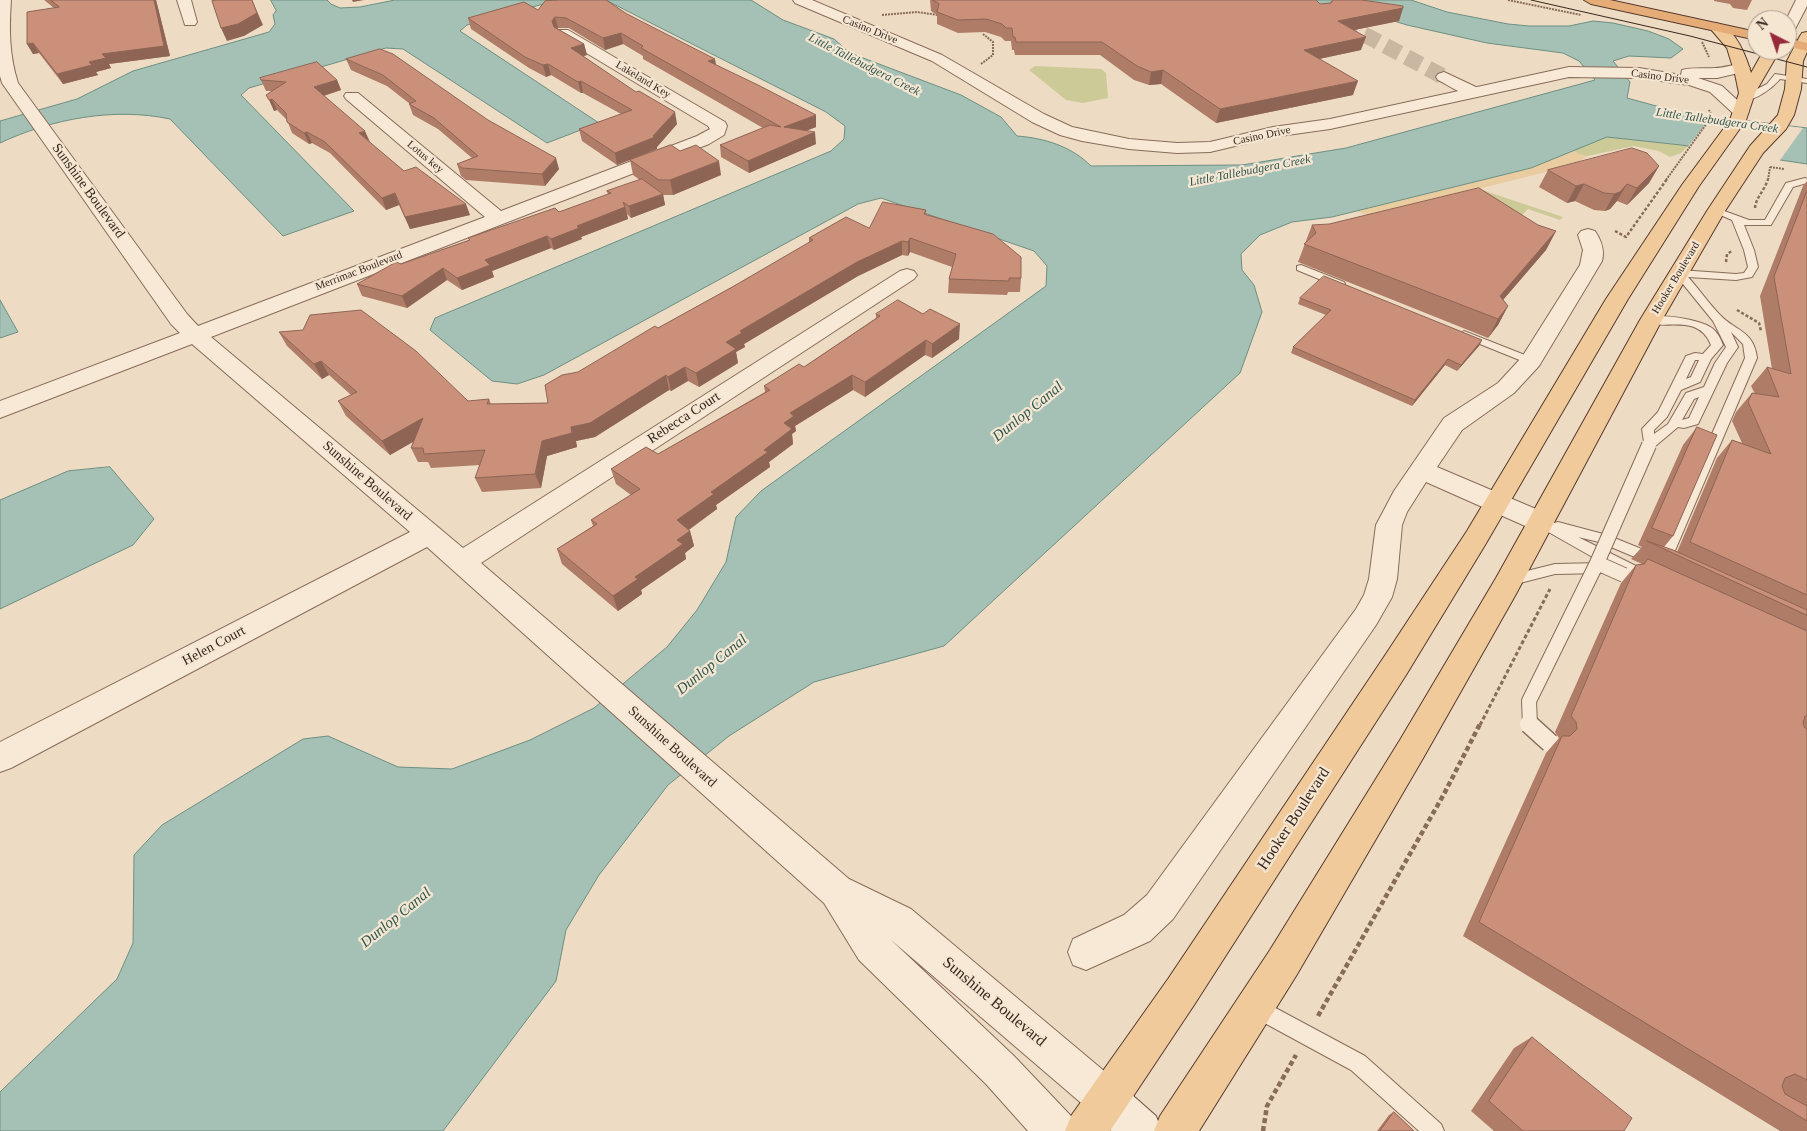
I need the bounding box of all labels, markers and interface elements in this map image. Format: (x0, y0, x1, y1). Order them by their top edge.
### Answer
north arrow (1747, 10, 1797, 60)
street label: Casino Drive (840, 13, 900, 47)
text: N (1754, 15, 1771, 33)
water label: Little Tallebudgera Creek (806, 31, 922, 99)
street label: Lakeland Key (613, 58, 673, 102)
street label: Casino Drive (1630, 67, 1690, 87)
water label: Little Tallebudgera Creek (1655, 105, 1779, 137)
street label: Casino Drive (1232, 123, 1292, 149)
street label: Lotus key (404, 138, 446, 176)
street label: Sunshine Boulevard (48, 140, 128, 242)
water label: Little Tallebudgera Creek (1188, 152, 1312, 190)
street label: Hooker Boulevard (1649, 240, 1703, 316)
street label: Merrimac Boulevard (314, 248, 404, 294)
water label: Dunlop Canal (989, 378, 1067, 446)
street label: Rebecca Court (645, 388, 723, 448)
street label: Sunshine Boulevard (319, 438, 415, 524)
street label: Helen Court (180, 622, 248, 670)
water label: Dunlop Canal (673, 631, 751, 699)
street label: Sunshine Boulevard (624, 703, 720, 791)
street label: Hooker Boulevard (1254, 764, 1334, 874)
water label: Dunlop Canal (357, 884, 435, 952)
street label: Sunshine Boulevard (938, 953, 1050, 1051)

